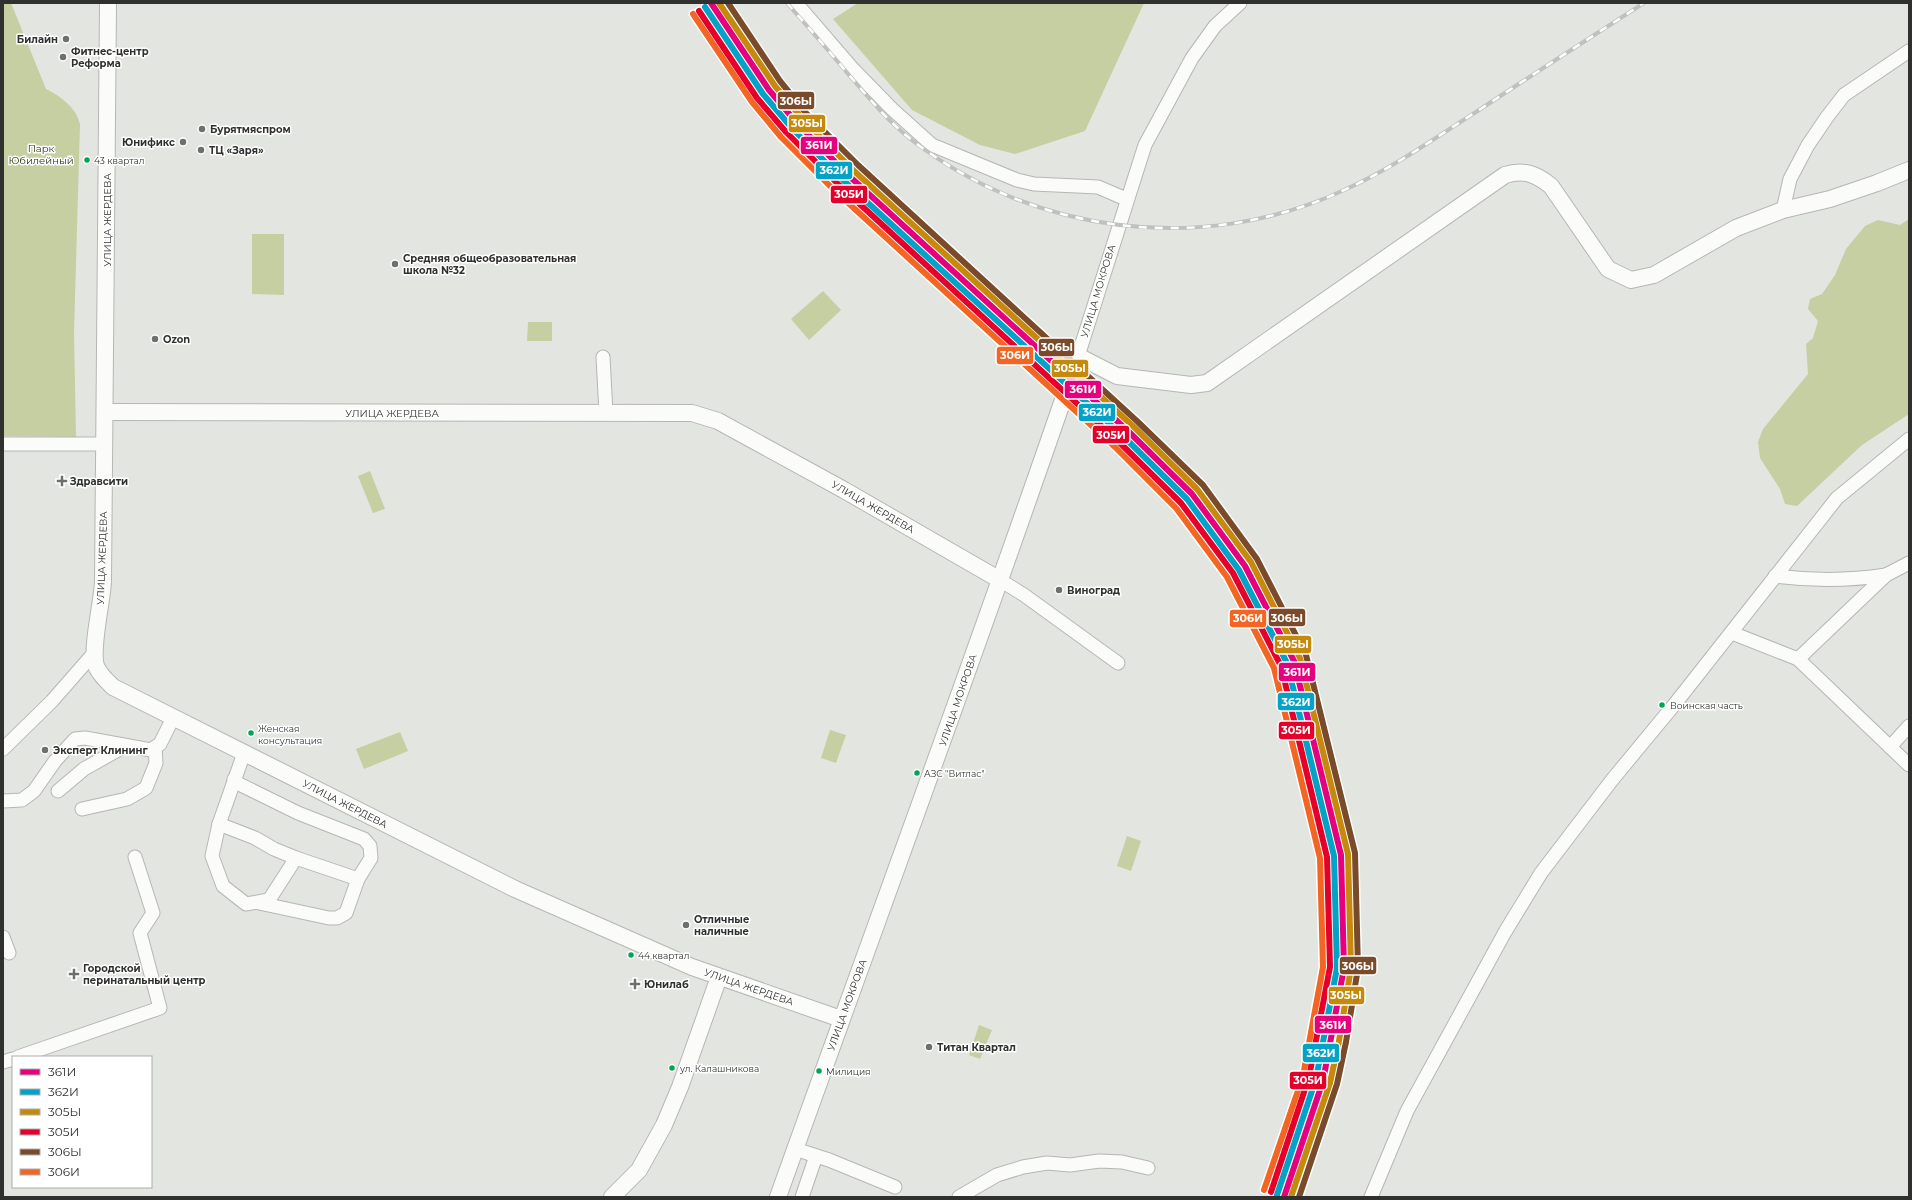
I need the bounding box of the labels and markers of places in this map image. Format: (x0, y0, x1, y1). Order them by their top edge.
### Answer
place label: Билайн (17, 33, 58, 46)
marker: Билайн (61, 34, 71, 44)
place label: Фитнес-центр Реформа (71, 45, 149, 70)
marker: Фитнес-центр Реформа (58, 52, 68, 62)
place label: Бурятмяспром (210, 123, 291, 136)
marker: Бурятмяспром (197, 124, 207, 134)
place label: Юнификс (122, 136, 175, 149)
marker: Юнификс (178, 137, 188, 147)
place label: ТЦ «Заря» (209, 144, 264, 157)
marker: ТЦ «Заря» (196, 145, 206, 155)
marker: 43 квартал (82, 155, 92, 165)
place label: 43 квартал (94, 155, 144, 166)
place label: Средняя общеобразовательная школа №32 (403, 252, 576, 277)
marker: Средняя общеобразовательная школа №32 (390, 259, 400, 269)
place label: Ozon (163, 333, 190, 346)
marker: Ozon (150, 334, 160, 344)
place label: Здравсити (69, 475, 128, 488)
marker: Здравсити (57, 476, 67, 486)
place label: Виноград (1067, 584, 1120, 597)
marker: Виноград (1054, 585, 1064, 595)
marker: Воинская часть (1657, 700, 1667, 710)
place label: Воинская часть (1670, 700, 1743, 711)
place label: Женская консультация (258, 723, 322, 746)
marker: Женская консультация (246, 728, 256, 738)
place label: Эксперт Клининг (53, 744, 149, 757)
marker: Эксперт Клининг (40, 745, 50, 755)
marker: АЗС "Витлас" (912, 768, 922, 778)
place label: АЗС "Витлас" (924, 768, 985, 779)
place label: Отличные наличные (694, 913, 749, 938)
marker: Отличные наличные (681, 920, 691, 930)
marker: 44 квартал (626, 950, 636, 960)
place label: 44 квартал (638, 950, 689, 961)
place label: Городской перинатальный центр (83, 962, 206, 987)
marker: Городской перинатальный центр (68, 968, 80, 980)
marker: Юнилаб (629, 978, 641, 990)
place label: Юнилаб (644, 978, 689, 991)
place label: Титан Квартал (937, 1041, 1016, 1054)
marker: Титан Квартал (924, 1042, 934, 1052)
marker: ул. Калашникова (667, 1063, 677, 1073)
place label: ул. Калашникова (679, 1063, 759, 1074)
marker: Милиция (814, 1066, 824, 1076)
place label: Милиция (826, 1066, 871, 1077)

